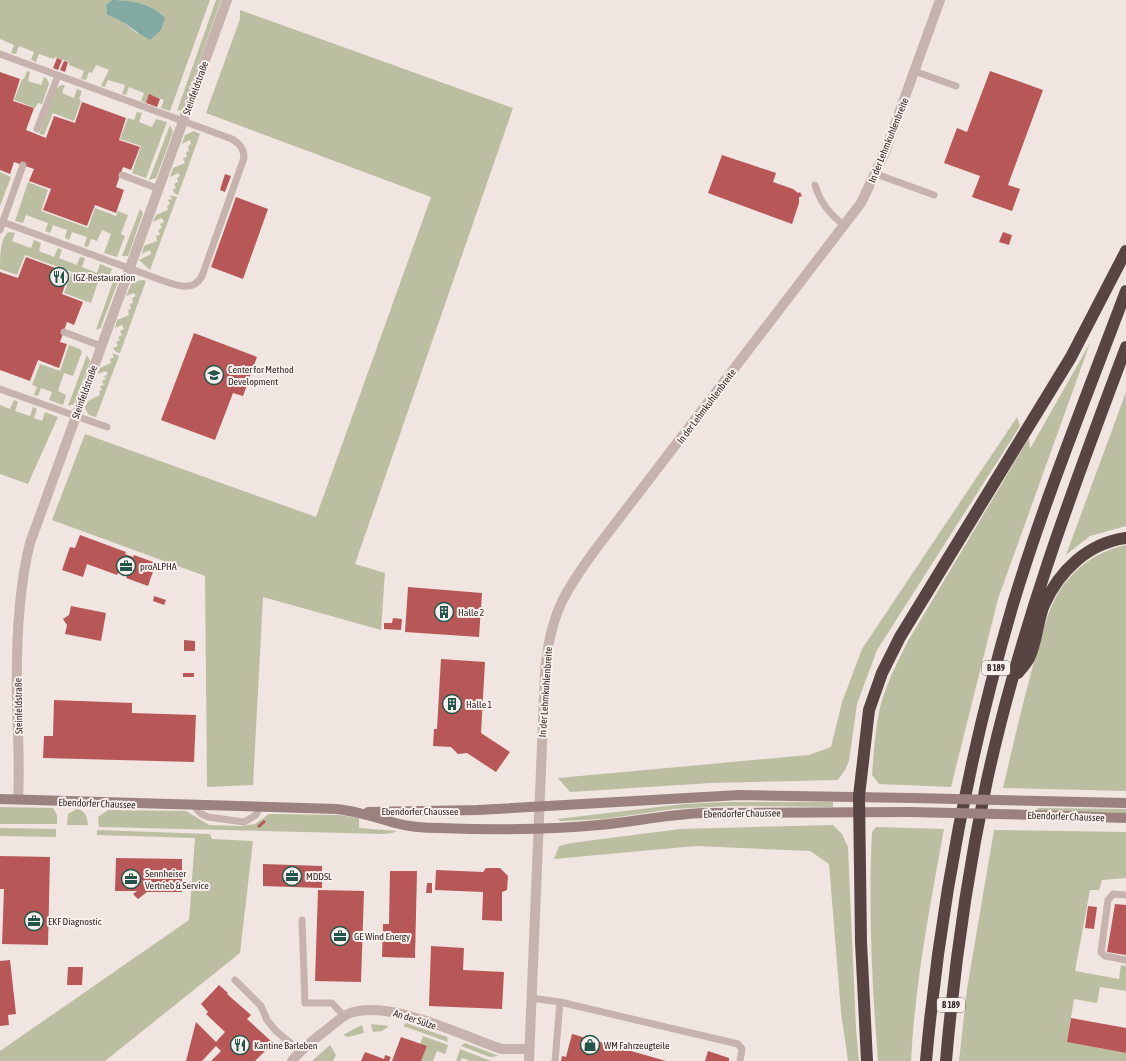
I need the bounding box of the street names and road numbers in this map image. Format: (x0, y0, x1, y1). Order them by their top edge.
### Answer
street label: Steinfeldstraße (181, 59, 210, 117)
street label: In der Lehmkuhlenbreite (866, 96, 911, 184)
street label: Steinfeldstraße (70, 363, 99, 421)
street label: In der Lehmkuhlenbreite (675, 366, 738, 446)
street label: In der Lehmkuhlenbreite (537, 646, 554, 738)
road number: B 189 (982, 661, 1010, 675)
street label: Steinfeldstraße (13, 677, 24, 734)
street label: Ebendorfer Chaussee (58, 797, 136, 810)
street label: Ebendorfer Chaussee (381, 806, 459, 817)
street label: Ebendorfer Chaussee (703, 807, 781, 820)
street label: Ebendorfer Chaussee (1027, 810, 1105, 823)
road number: B 189 (937, 998, 965, 1012)
street label: An der Sülze (392, 1007, 438, 1032)

